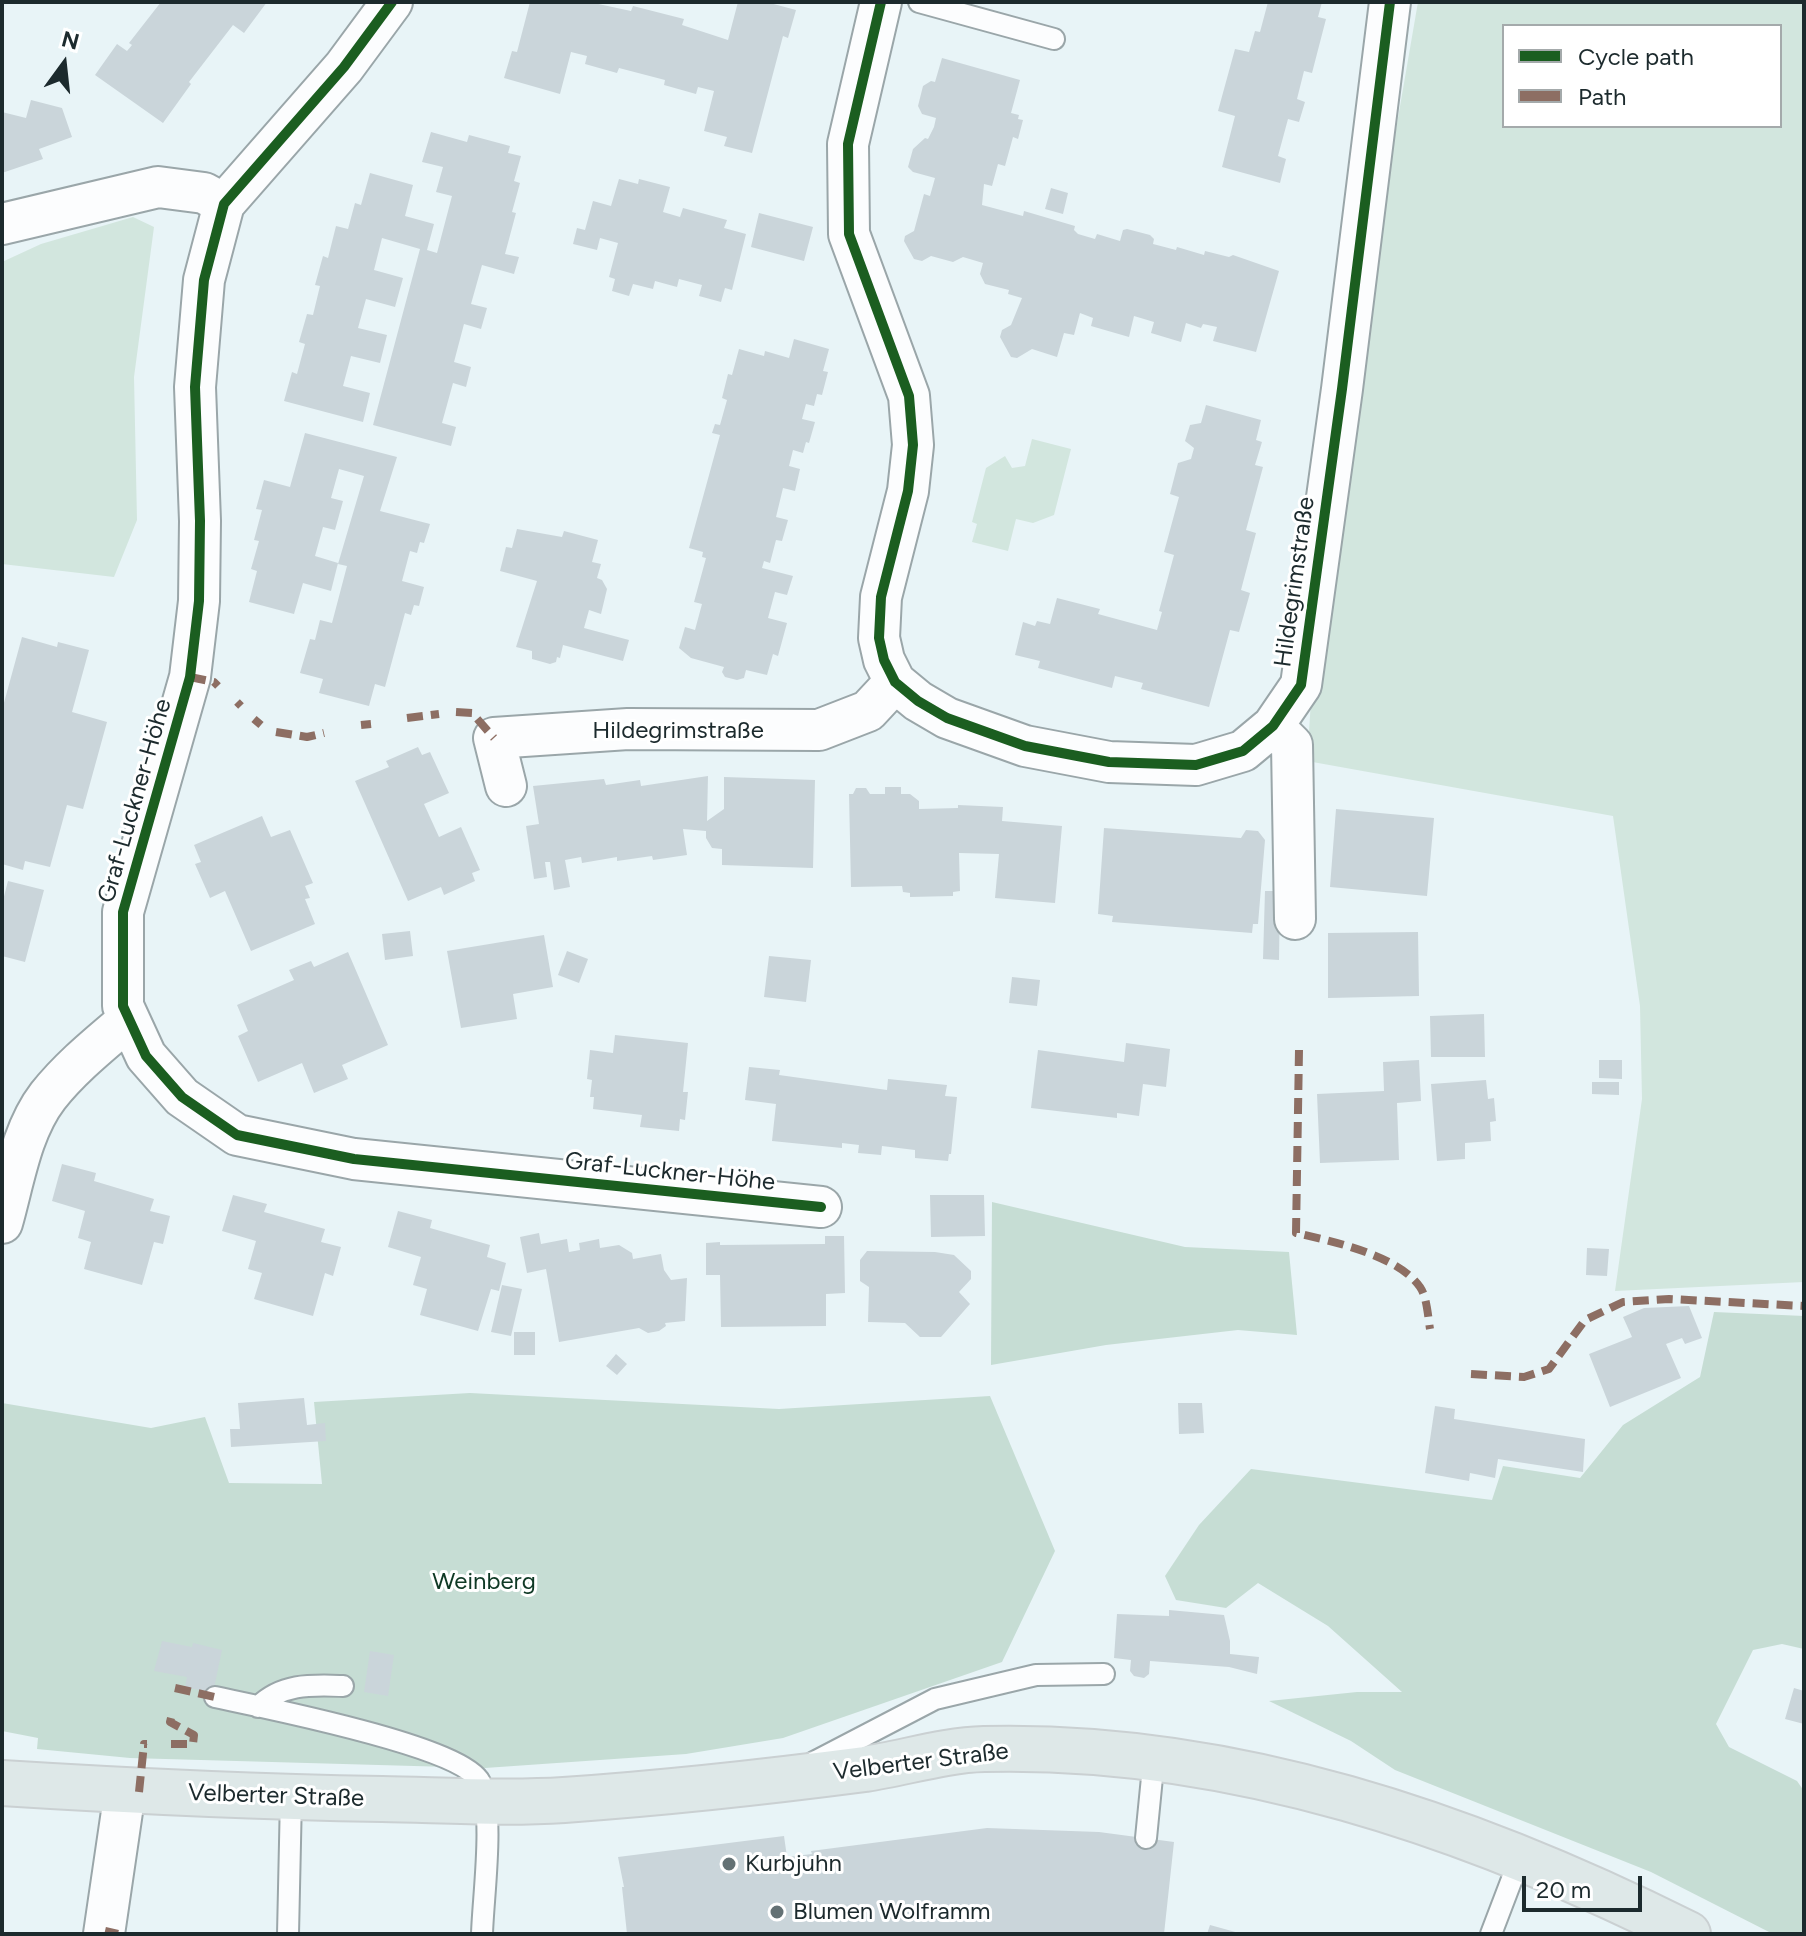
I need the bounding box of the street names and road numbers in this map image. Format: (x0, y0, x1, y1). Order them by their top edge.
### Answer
street label: Hildegrimstraße (1269, 495, 1321, 669)
street label: Graf-Luckner-Höhe (92, 696, 178, 906)
street label: Hildegrimstraße (592, 717, 764, 745)
street label: Graf-Luckner-Höhe (564, 1147, 776, 1197)
street label: Velberter Straße (832, 1737, 1010, 1787)
street label: Velberter Straße (187, 1779, 365, 1813)

